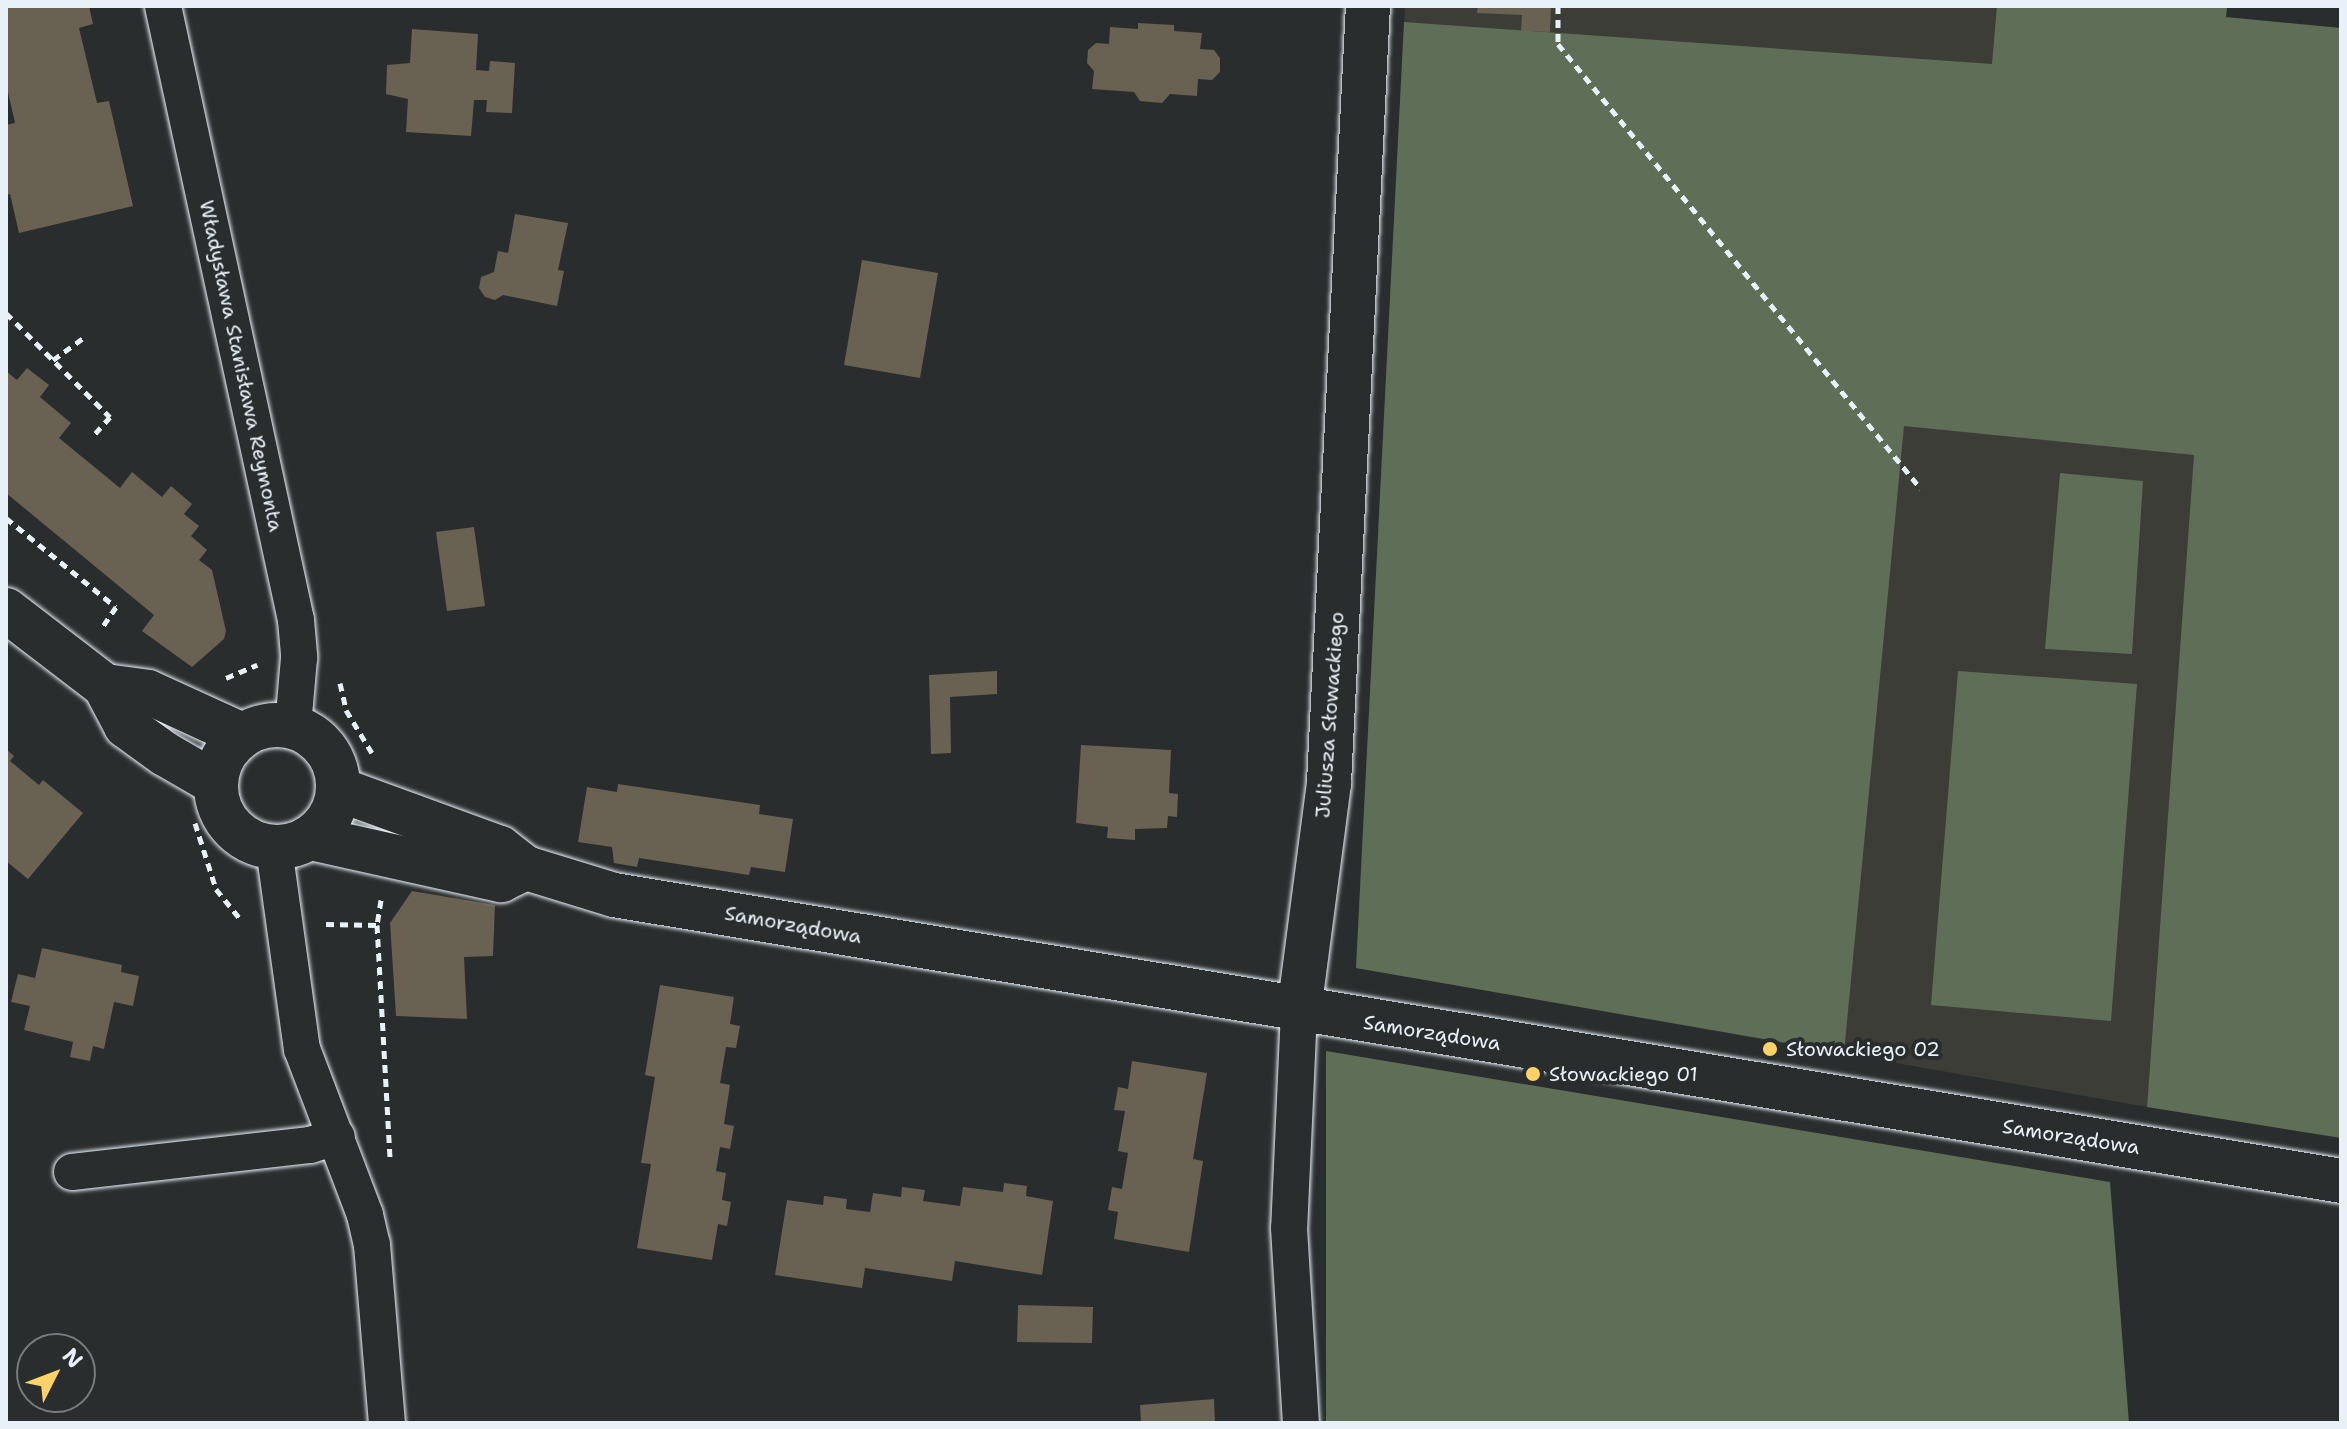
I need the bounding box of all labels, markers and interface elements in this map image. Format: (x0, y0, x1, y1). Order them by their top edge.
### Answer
street label: Władysława Stanisława Reymonta (194, 198, 288, 534)
street label: Juliusza Słowackiego (1311, 611, 1349, 819)
street label: Samorządowa (723, 901, 863, 949)
street label: Samorządowa (1362, 1010, 1502, 1056)
place label: Słowackiego 02 (1786, 1037, 1940, 1061)
marker: Słowackiego 02 (1761, 1040, 1779, 1058)
place label: Słowackiego 01 (1549, 1062, 1698, 1086)
marker: Słowackiego 01 (1524, 1065, 1542, 1083)
street label: Samorządowa (2001, 1114, 2141, 1160)
north arrow (16, 1333, 96, 1413)
text: N (56, 1342, 89, 1374)

